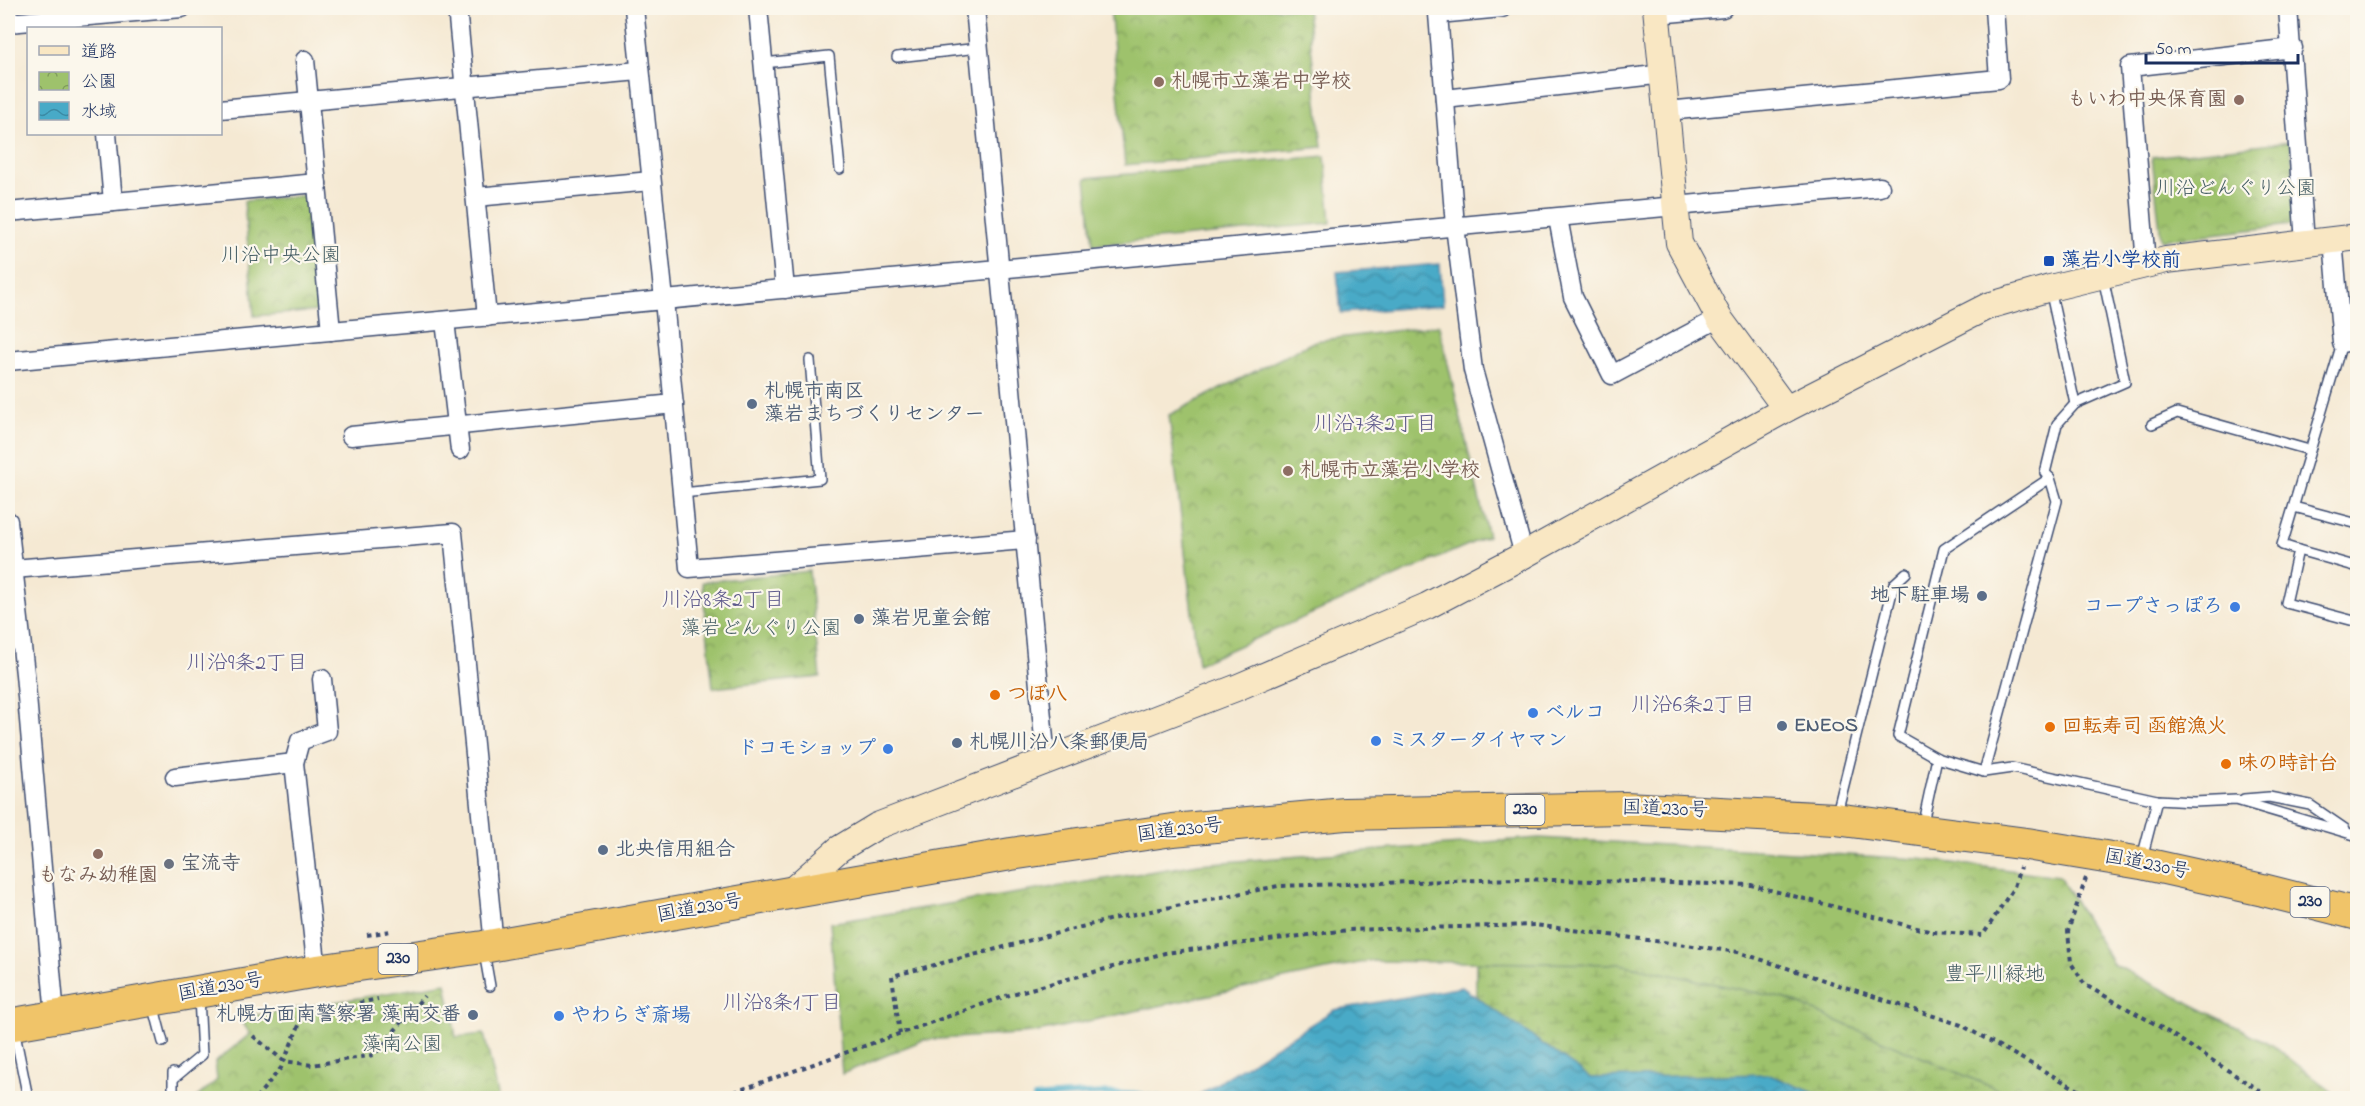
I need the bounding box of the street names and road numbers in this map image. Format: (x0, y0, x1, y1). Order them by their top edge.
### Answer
street label: 国道230号 (1621, 794, 1709, 826)
road number: 230 (1506, 795, 1544, 825)
street label: 国道230号 (1135, 811, 1225, 851)
street label: 国道230号 (2102, 842, 2192, 888)
street label: 国道230号 (655, 887, 745, 931)
road number: 230 (2290, 887, 2330, 917)
road number: 230 (378, 944, 418, 974)
street label: 国道230号 (176, 966, 266, 1010)

